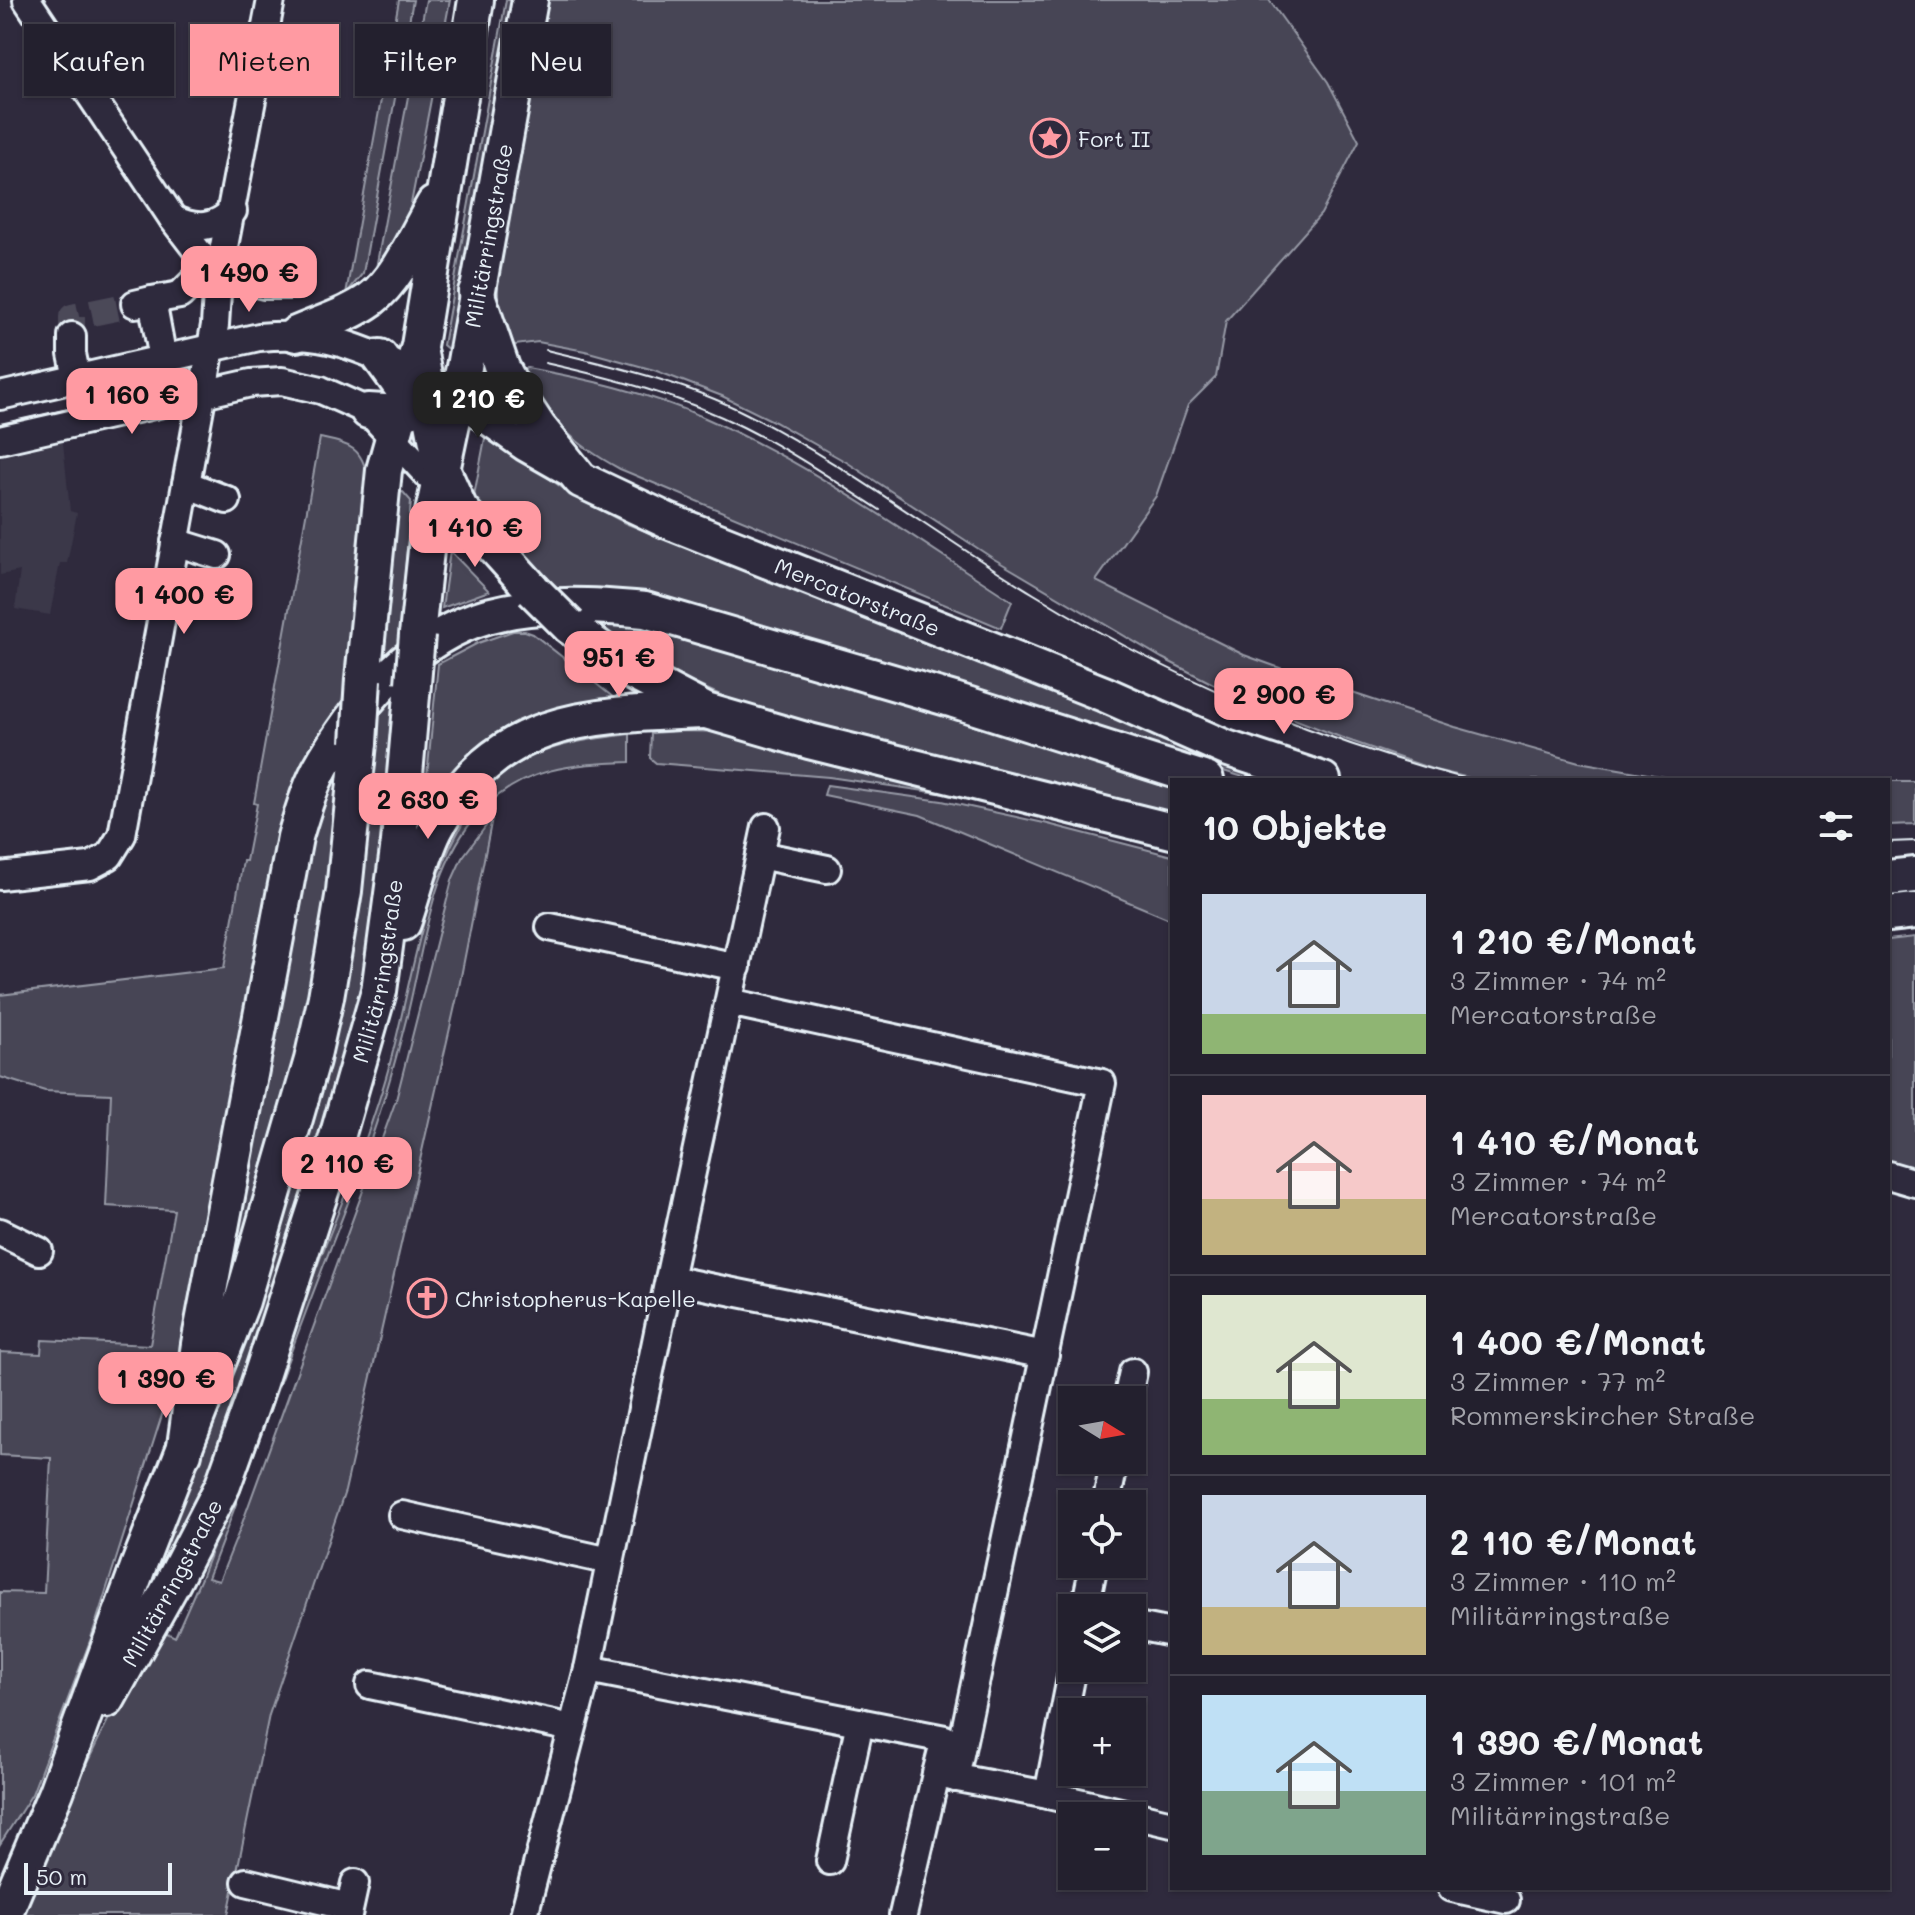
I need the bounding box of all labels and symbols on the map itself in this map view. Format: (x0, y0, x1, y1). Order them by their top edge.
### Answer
place icon: Fort II (1029, 117, 1071, 159)
place label: Fort II (1078, 124, 1150, 153)
street label: Militärringstraße (457, 141, 518, 330)
pin: 1 490 € (175, 246, 323, 314)
pin: 1 160 € (58, 368, 206, 436)
pin: 1 210 € (404, 372, 552, 440)
pin: 1 410 € (401, 501, 549, 569)
street label: Mercatorstraße (771, 550, 945, 642)
pin: 1 400 € (110, 568, 258, 636)
pin: 951 € (563, 631, 675, 699)
pin: 2 900 € (1210, 668, 1358, 736)
pin: 2 630 € (354, 773, 502, 841)
street label: Militärringstraße (345, 877, 408, 1066)
pin: 2 110 € (273, 1137, 421, 1205)
church icon: Christopherus-Kapelle (406, 1277, 448, 1319)
place label: Christopherus-Kapelle (455, 1284, 696, 1313)
pin: 1 390 € (92, 1352, 240, 1420)
north arrow (1058, 1386, 1146, 1474)
street label: Militärringstraße (114, 1494, 228, 1672)
scale bar (24, 1859, 172, 1895)

